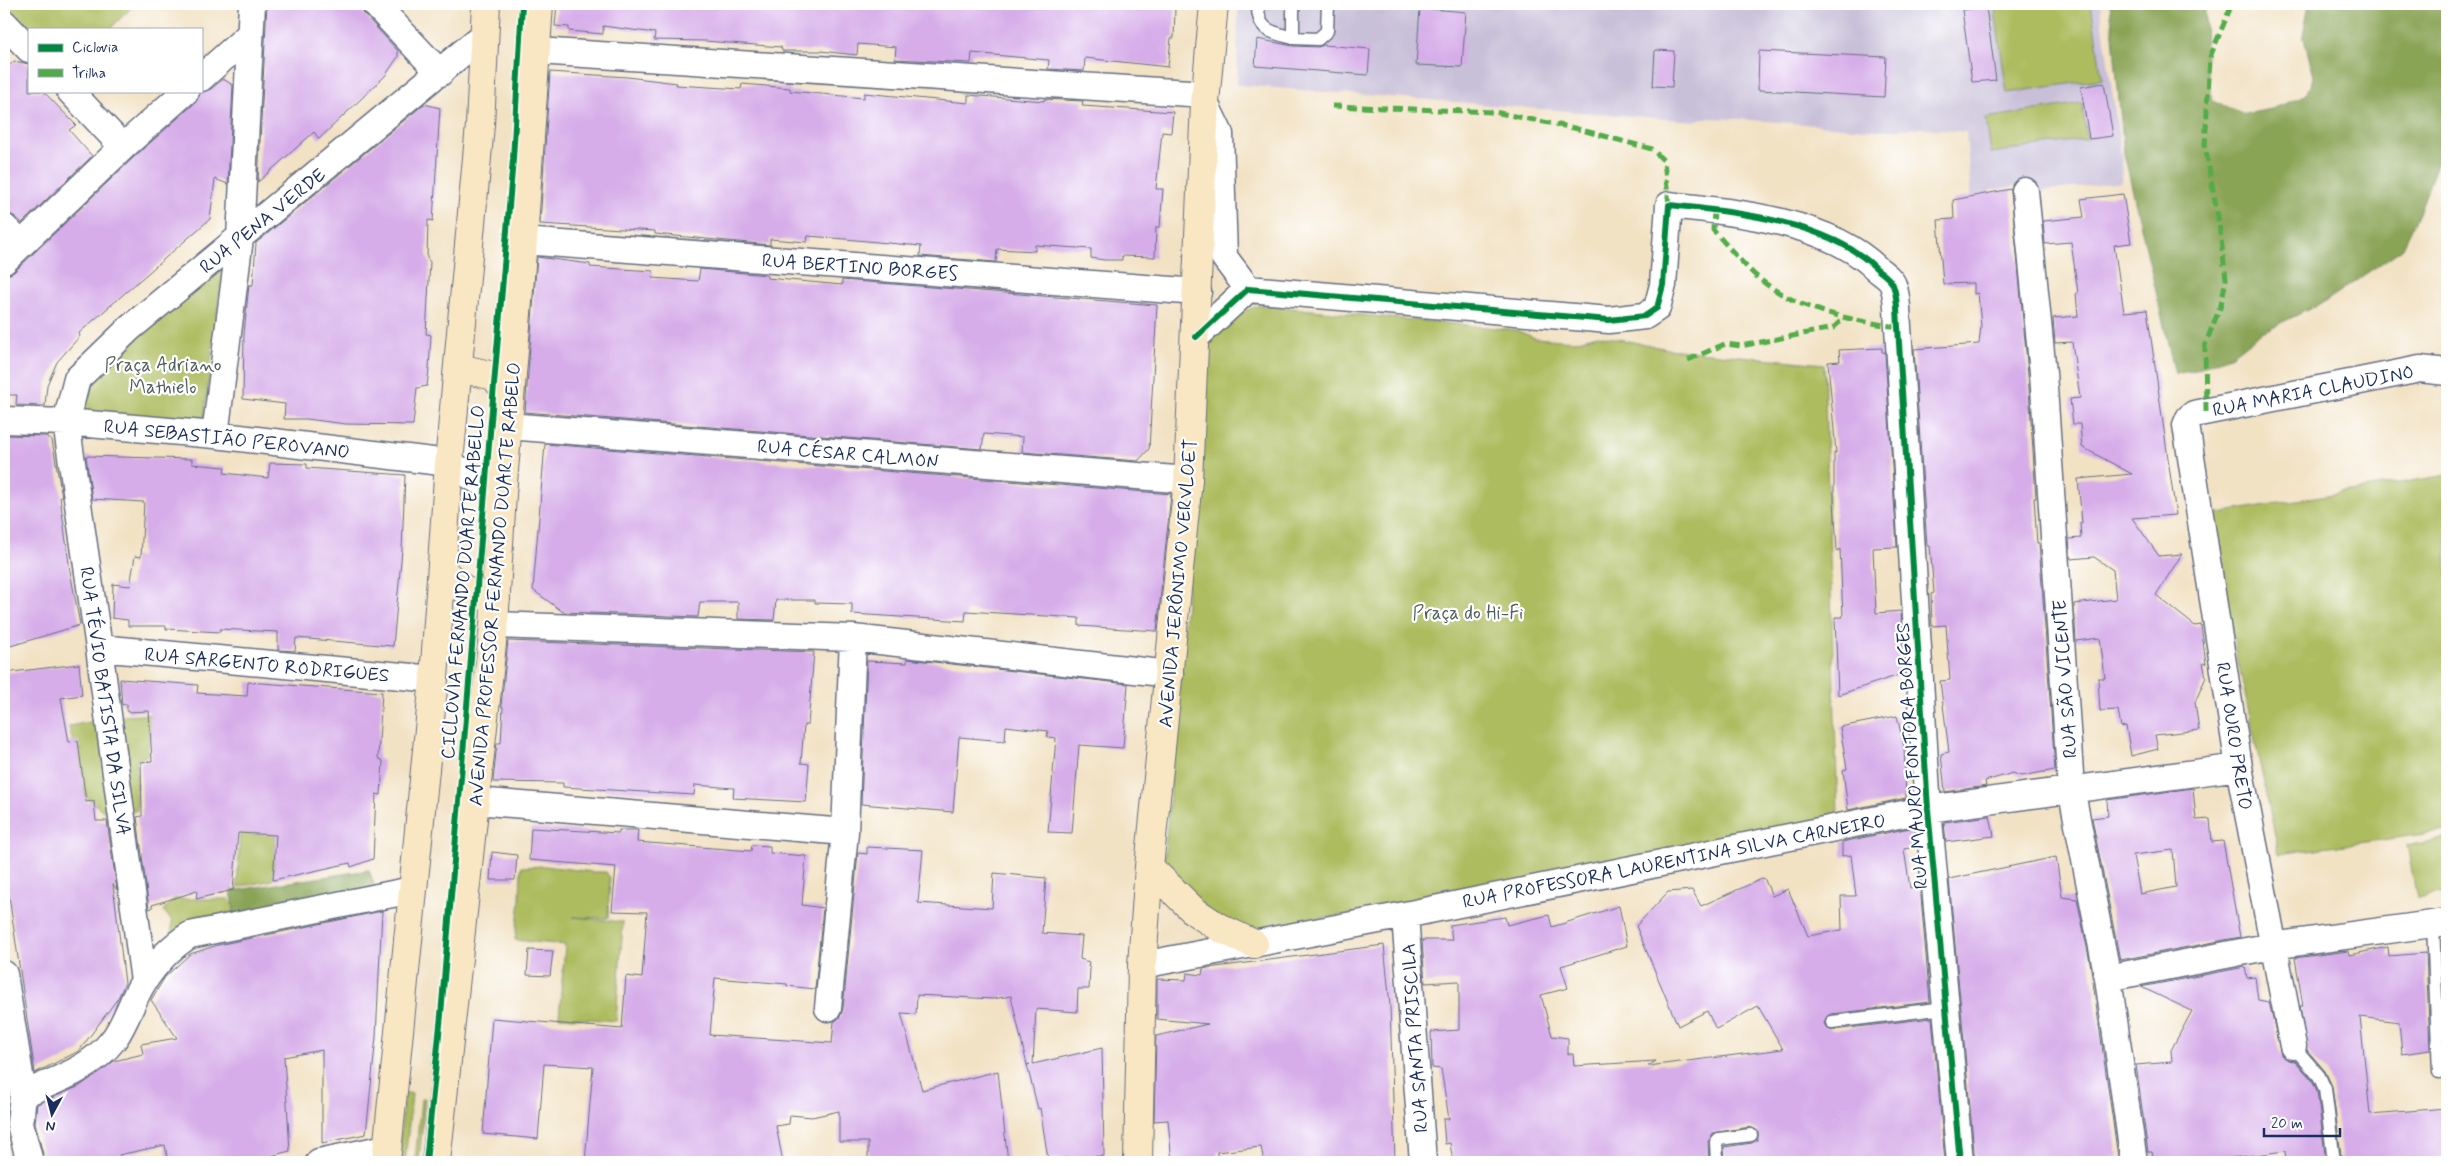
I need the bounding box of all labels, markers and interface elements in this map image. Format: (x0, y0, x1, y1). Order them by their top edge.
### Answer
legend (28, 28, 202, 92)
text: Ciclovia (72, 38, 118, 58)
text: Trilha (72, 64, 106, 84)
street label: RUA PENA VERDE (195, 163, 331, 280)
street label: RUA BERTINO BORGES (761, 248, 959, 287)
park label: Praça Adriano Mathielo (104, 353, 222, 400)
street label: RUA MARIA CLAUDINO (2210, 360, 2416, 423)
street label: AVENIDA PROFESSOR FERNANDO DUARTE RABELO (464, 361, 527, 807)
street label: CICLOVIA FERNANDO DUARTE RABELLO (436, 404, 491, 760)
street label: RUA SEBASTIÃO PEROVANO (103, 414, 351, 465)
street label: RUA CÉSAR CALMON (756, 433, 940, 475)
street label: AVENIDA JERÔNIMO VERVLOET (1153, 438, 1204, 729)
street label: RUA TÉVIO BATISTA DA SILVA (73, 565, 137, 837)
street label: RUA SÃO VICENTE (2047, 599, 2084, 759)
park label: Praça do Hi-Fi (1413, 601, 1523, 626)
street label: RUA MAURO FONTORA BORGES (1891, 622, 1934, 890)
street label: RUA SARGENTO RODRIGUES (143, 642, 390, 689)
street label: RUA OURO PRETO (2209, 661, 2258, 812)
street label: RUA PROFESSORA LAURENTINA SILVA CARNEIRO (1461, 808, 1888, 915)
street label: RUA SANTA PRISCILA (1396, 942, 1435, 1134)
north arrow (28, 1088, 78, 1138)
scale bar (2264, 1106, 2340, 1138)
text: 20 m (2271, 1114, 2303, 1134)
text: N (45, 1116, 56, 1135)

